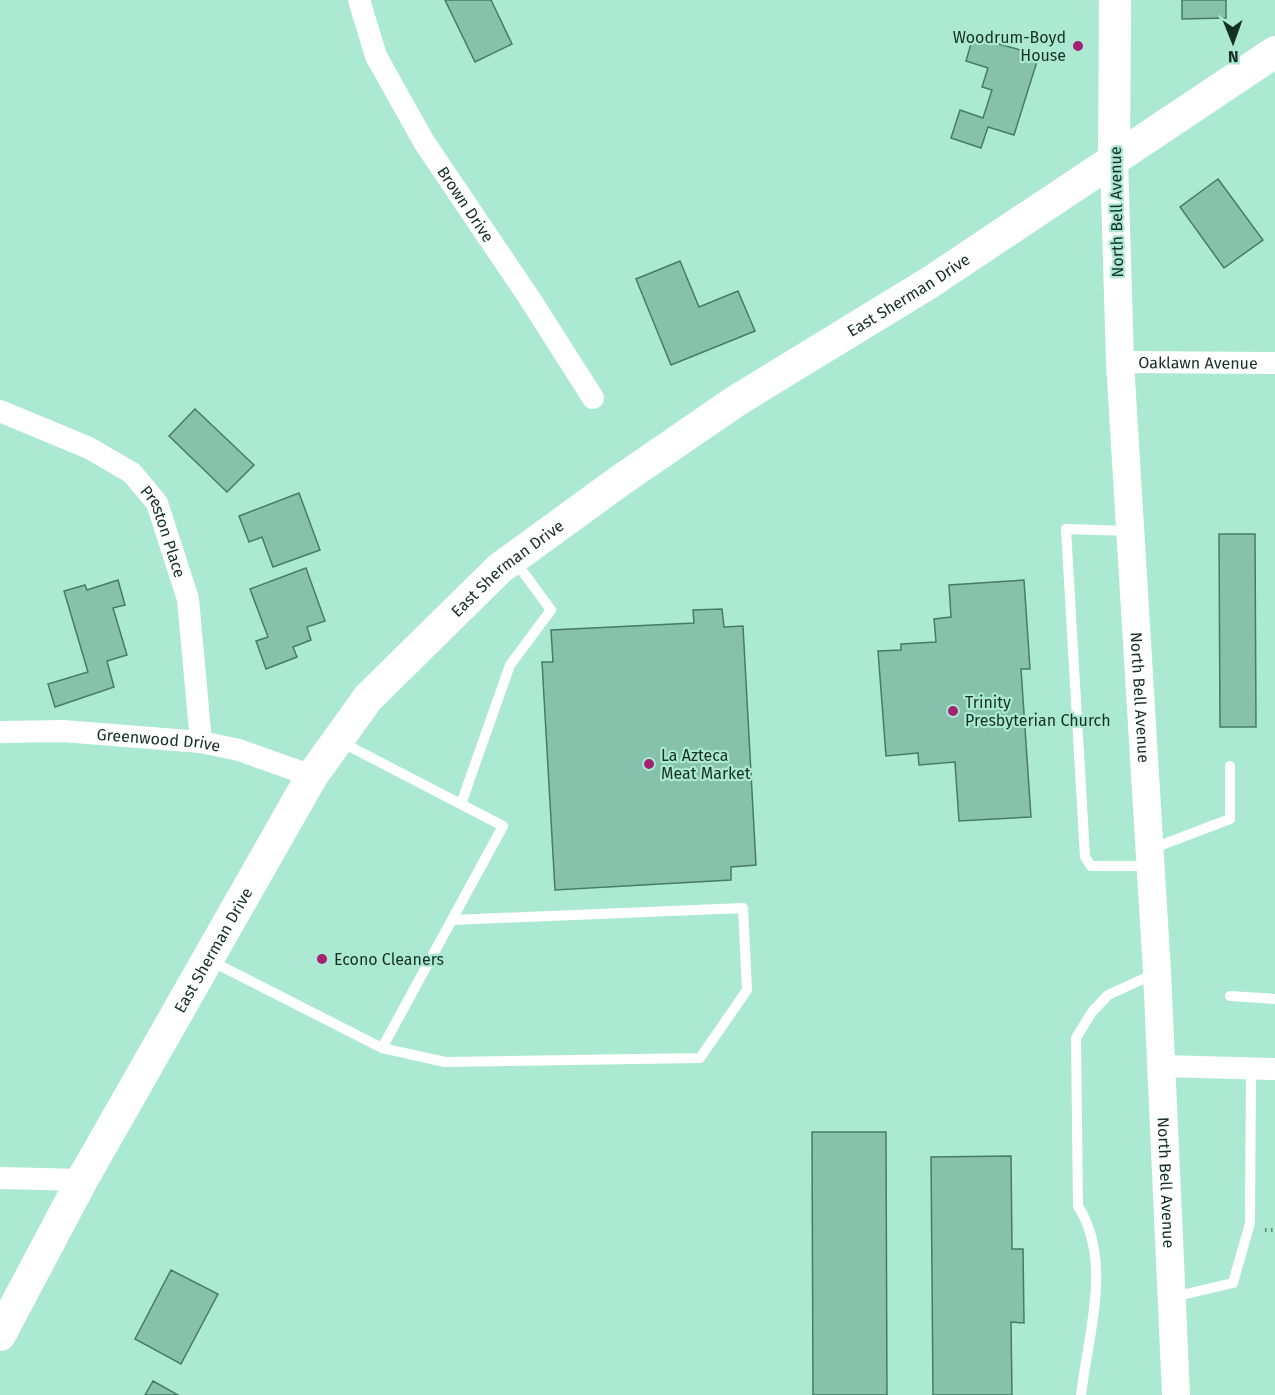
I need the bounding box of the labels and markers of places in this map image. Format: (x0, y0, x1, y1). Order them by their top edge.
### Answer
place label: Woodrum-Boyd House (953, 28, 1066, 65)
marker: Woodrum-Boyd House (1071, 39, 1085, 53)
place label: Trinity Presbyterian Church (965, 693, 1111, 730)
marker: Trinity Presbyterian Church (946, 704, 960, 718)
place label: La Azteca Meat Market (661, 746, 751, 783)
marker: La Azteca Meat Market (642, 757, 656, 771)
place label: Econo Cleaners (334, 950, 444, 969)
marker: Econo Cleaners (315, 952, 329, 966)

